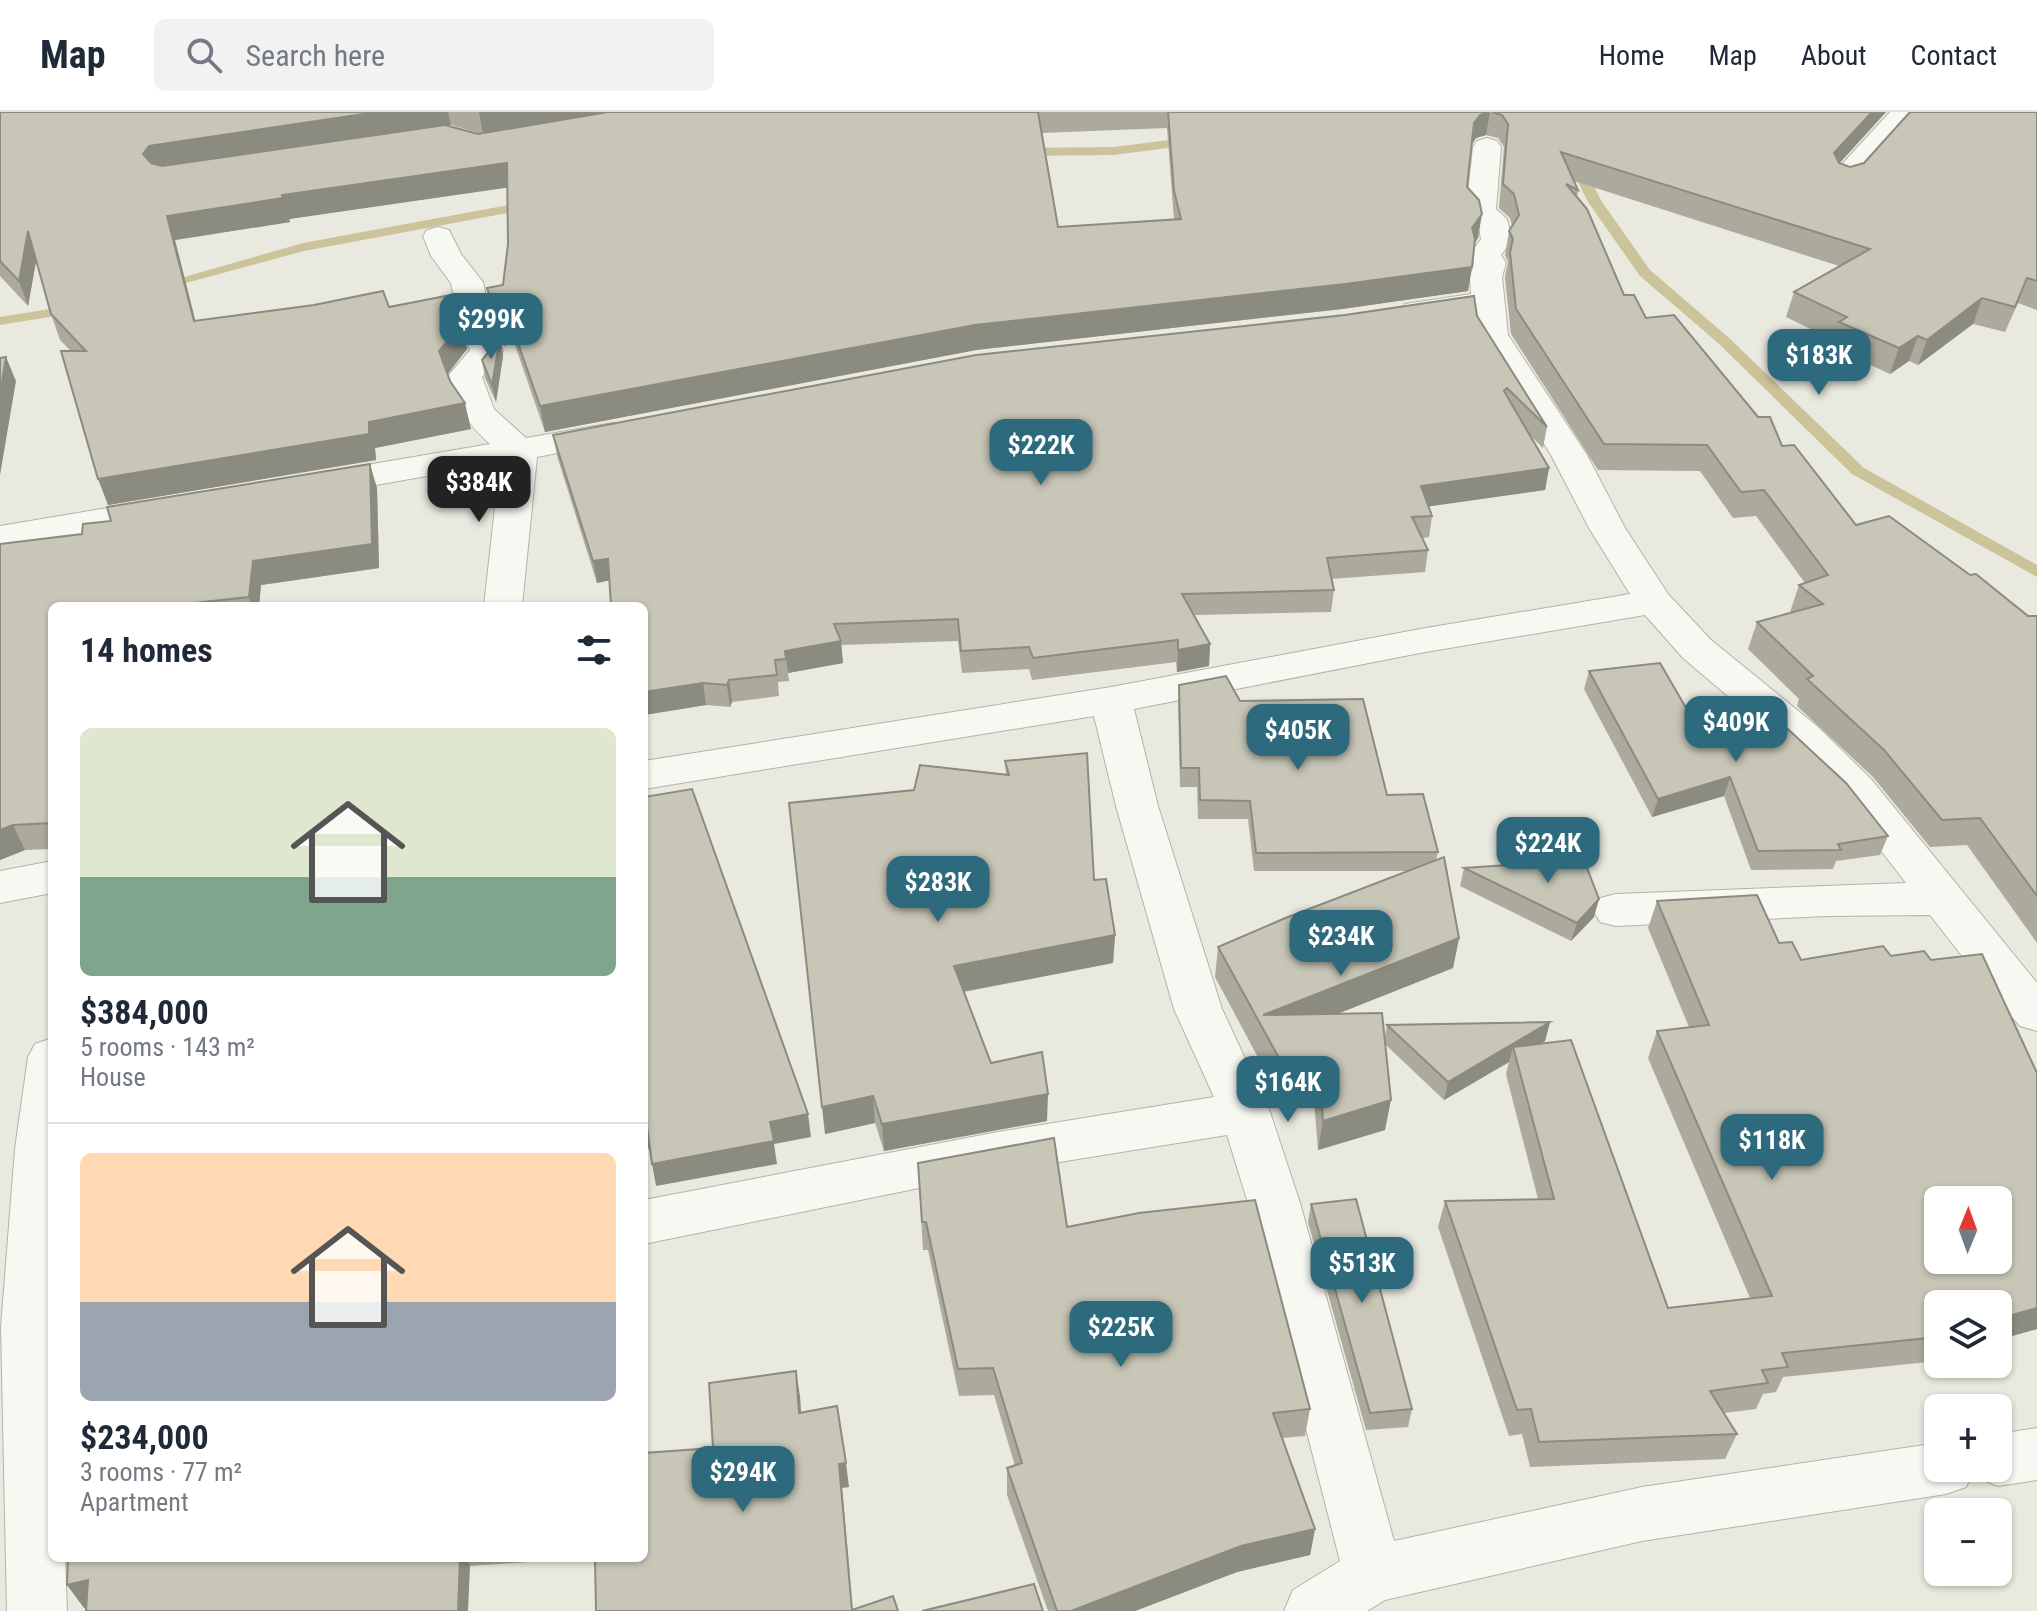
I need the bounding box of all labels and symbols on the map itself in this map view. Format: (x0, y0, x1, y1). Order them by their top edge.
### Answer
pin: $299K (435, 293, 547, 361)
pin: $183K (1763, 329, 1875, 397)
pin: $222K (985, 419, 1097, 487)
pin: $384K (423, 456, 535, 524)
pin: $409K (1680, 696, 1792, 764)
pin: $405K (1242, 704, 1354, 772)
pin: $224K (1492, 817, 1604, 885)
pin: $283K (882, 856, 994, 924)
pin: $234K (1285, 910, 1397, 978)
pin: $164K (1232, 1056, 1344, 1124)
pin: $118K (1716, 1114, 1828, 1182)
north arrow (1924, 1186, 2012, 1274)
pin: $513K (1306, 1237, 1418, 1305)
pin: $225K (1065, 1301, 1177, 1369)
pin: $294K (687, 1446, 799, 1514)

